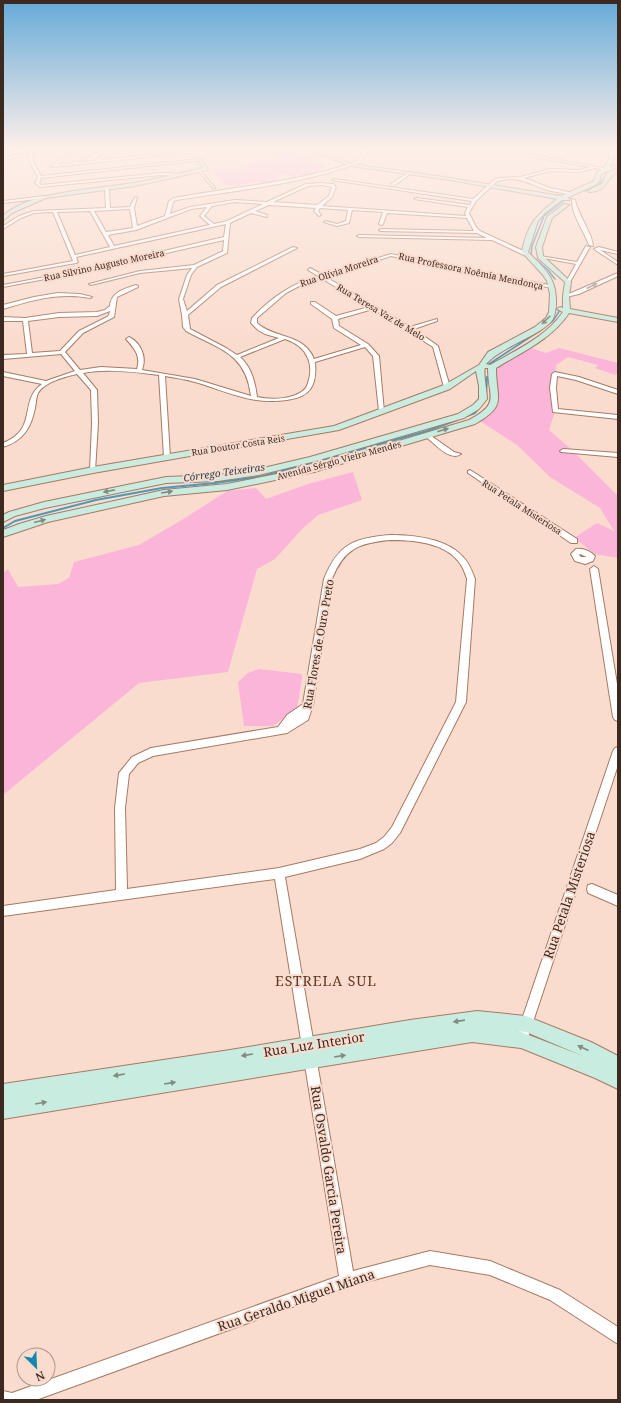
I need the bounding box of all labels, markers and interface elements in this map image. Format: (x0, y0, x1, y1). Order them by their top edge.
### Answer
street label: Rua Silvino Augusto Moreira (43, 246, 165, 284)
street label: Rua Professora Noêmia Mendonça (397, 249, 545, 293)
street label: Rua Olívia Moreira (298, 252, 380, 290)
street label: Rua Teresa Vaz de Melo (334, 280, 428, 344)
one-way arrow (587, 283, 598, 289)
one-way arrow (541, 315, 551, 325)
one-way arrow (437, 427, 449, 433)
street label: Rua Doutor Costa Reis (190, 431, 286, 459)
street label: Avenida Sérgio Vieira Mendes (275, 437, 403, 483)
water label: Córrego Teixeiras (182, 459, 266, 485)
street label: Rua Petala Misteriosa (480, 476, 564, 538)
one-way arrow (103, 488, 115, 494)
one-way arrow (161, 489, 173, 495)
one-way arrow (34, 518, 46, 524)
street label: Rua Flores de Ouro Preto (299, 578, 337, 710)
street label: Rua Petala Misteriosa (539, 829, 599, 961)
district label: ESTRELA SUL (275, 971, 377, 990)
one-way arrow (452, 1018, 465, 1024)
street label: Rua Luz Interior (262, 1027, 366, 1061)
one-way arrow (578, 1045, 589, 1051)
one-way arrow (241, 1052, 253, 1058)
one-way arrow (334, 1053, 346, 1059)
one-way arrow (113, 1072, 125, 1078)
one-way arrow (164, 1080, 176, 1086)
street label: Rua Osvaldo Garcia Pereira (307, 1085, 351, 1255)
one-way arrow (35, 1100, 48, 1106)
street label: Rua Geraldo Miguel Miana (215, 1265, 377, 1335)
north arrow (16, 1347, 56, 1387)
text: N (33, 1368, 47, 1385)

